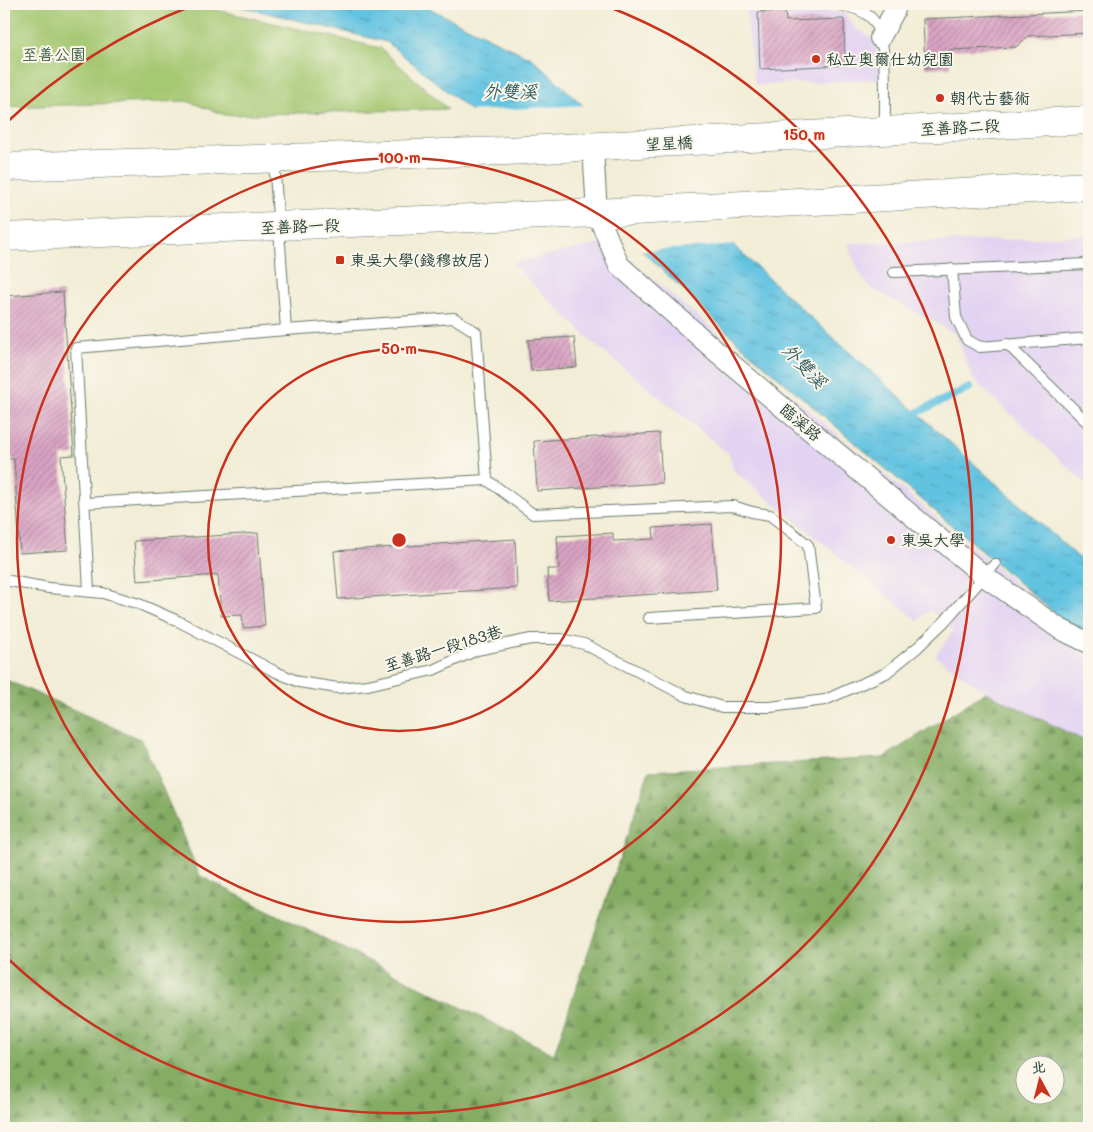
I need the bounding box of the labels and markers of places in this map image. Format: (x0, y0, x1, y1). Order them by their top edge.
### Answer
place label: 私立奧爾仕幼兒園 (826, 48, 954, 69)
marker: 私立奧爾仕幼兒園 (810, 53, 822, 65)
place label: 朝代古藝術 (950, 87, 1030, 108)
marker: 朝代古藝術 (934, 92, 946, 104)
place label: 東吳大學(錢穆故居) (350, 249, 489, 270)
marker: 東吳大學(錢穆故居) (334, 254, 346, 266)
place label: 東吳大學 (901, 529, 965, 550)
centre of rings (390, 531, 408, 549)
marker: 東吳大學 (885, 534, 897, 546)

